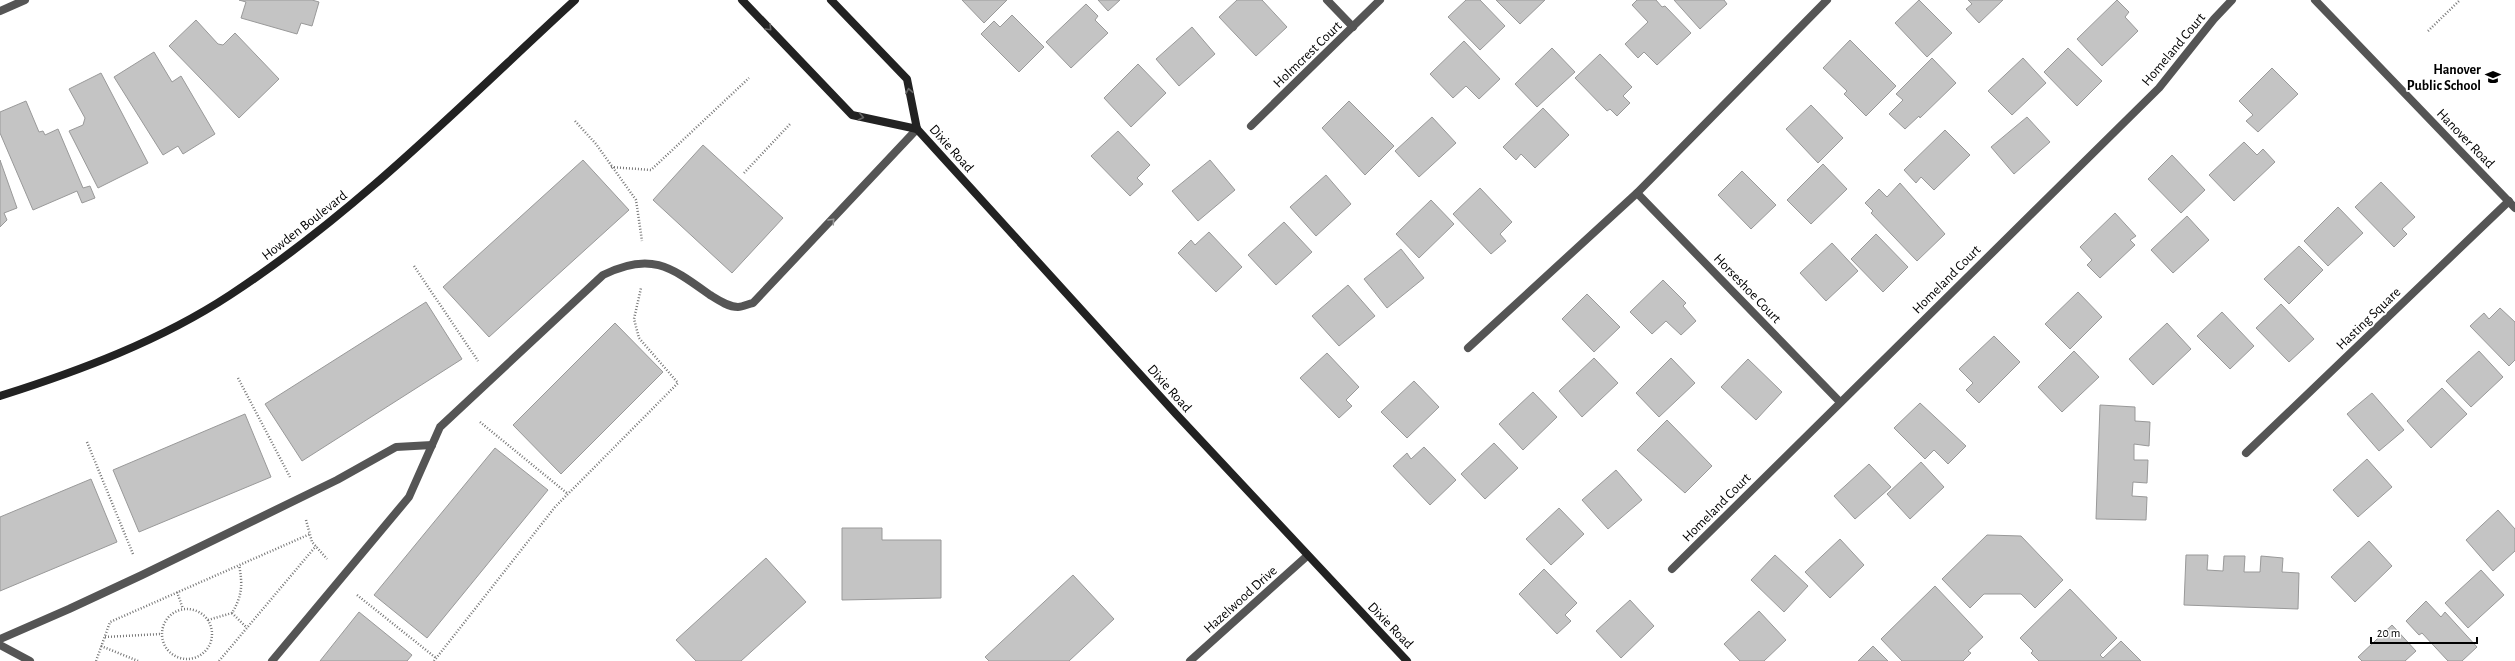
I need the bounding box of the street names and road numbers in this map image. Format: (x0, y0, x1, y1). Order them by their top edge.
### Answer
street label: Homeland Court (2139, 10, 2208, 89)
street label: Holmcrest Court (1271, 18, 1345, 91)
street label: Hanover Road (2434, 106, 2497, 171)
street label: Dixie Road (926, 122, 976, 175)
street label: Howden Boulevard (260, 188, 350, 263)
street label: Homeland Court (1910, 243, 1984, 317)
street label: Horseshoe Court (1711, 251, 1784, 326)
street label: Hasting Square (2334, 285, 2403, 353)
street label: Dixie Road (1144, 362, 1194, 415)
street label: Homeland Court (1680, 471, 1754, 545)
street label: Hazelwood Drive (1201, 563, 1280, 636)
street label: Dixie Road (1365, 600, 1416, 652)

